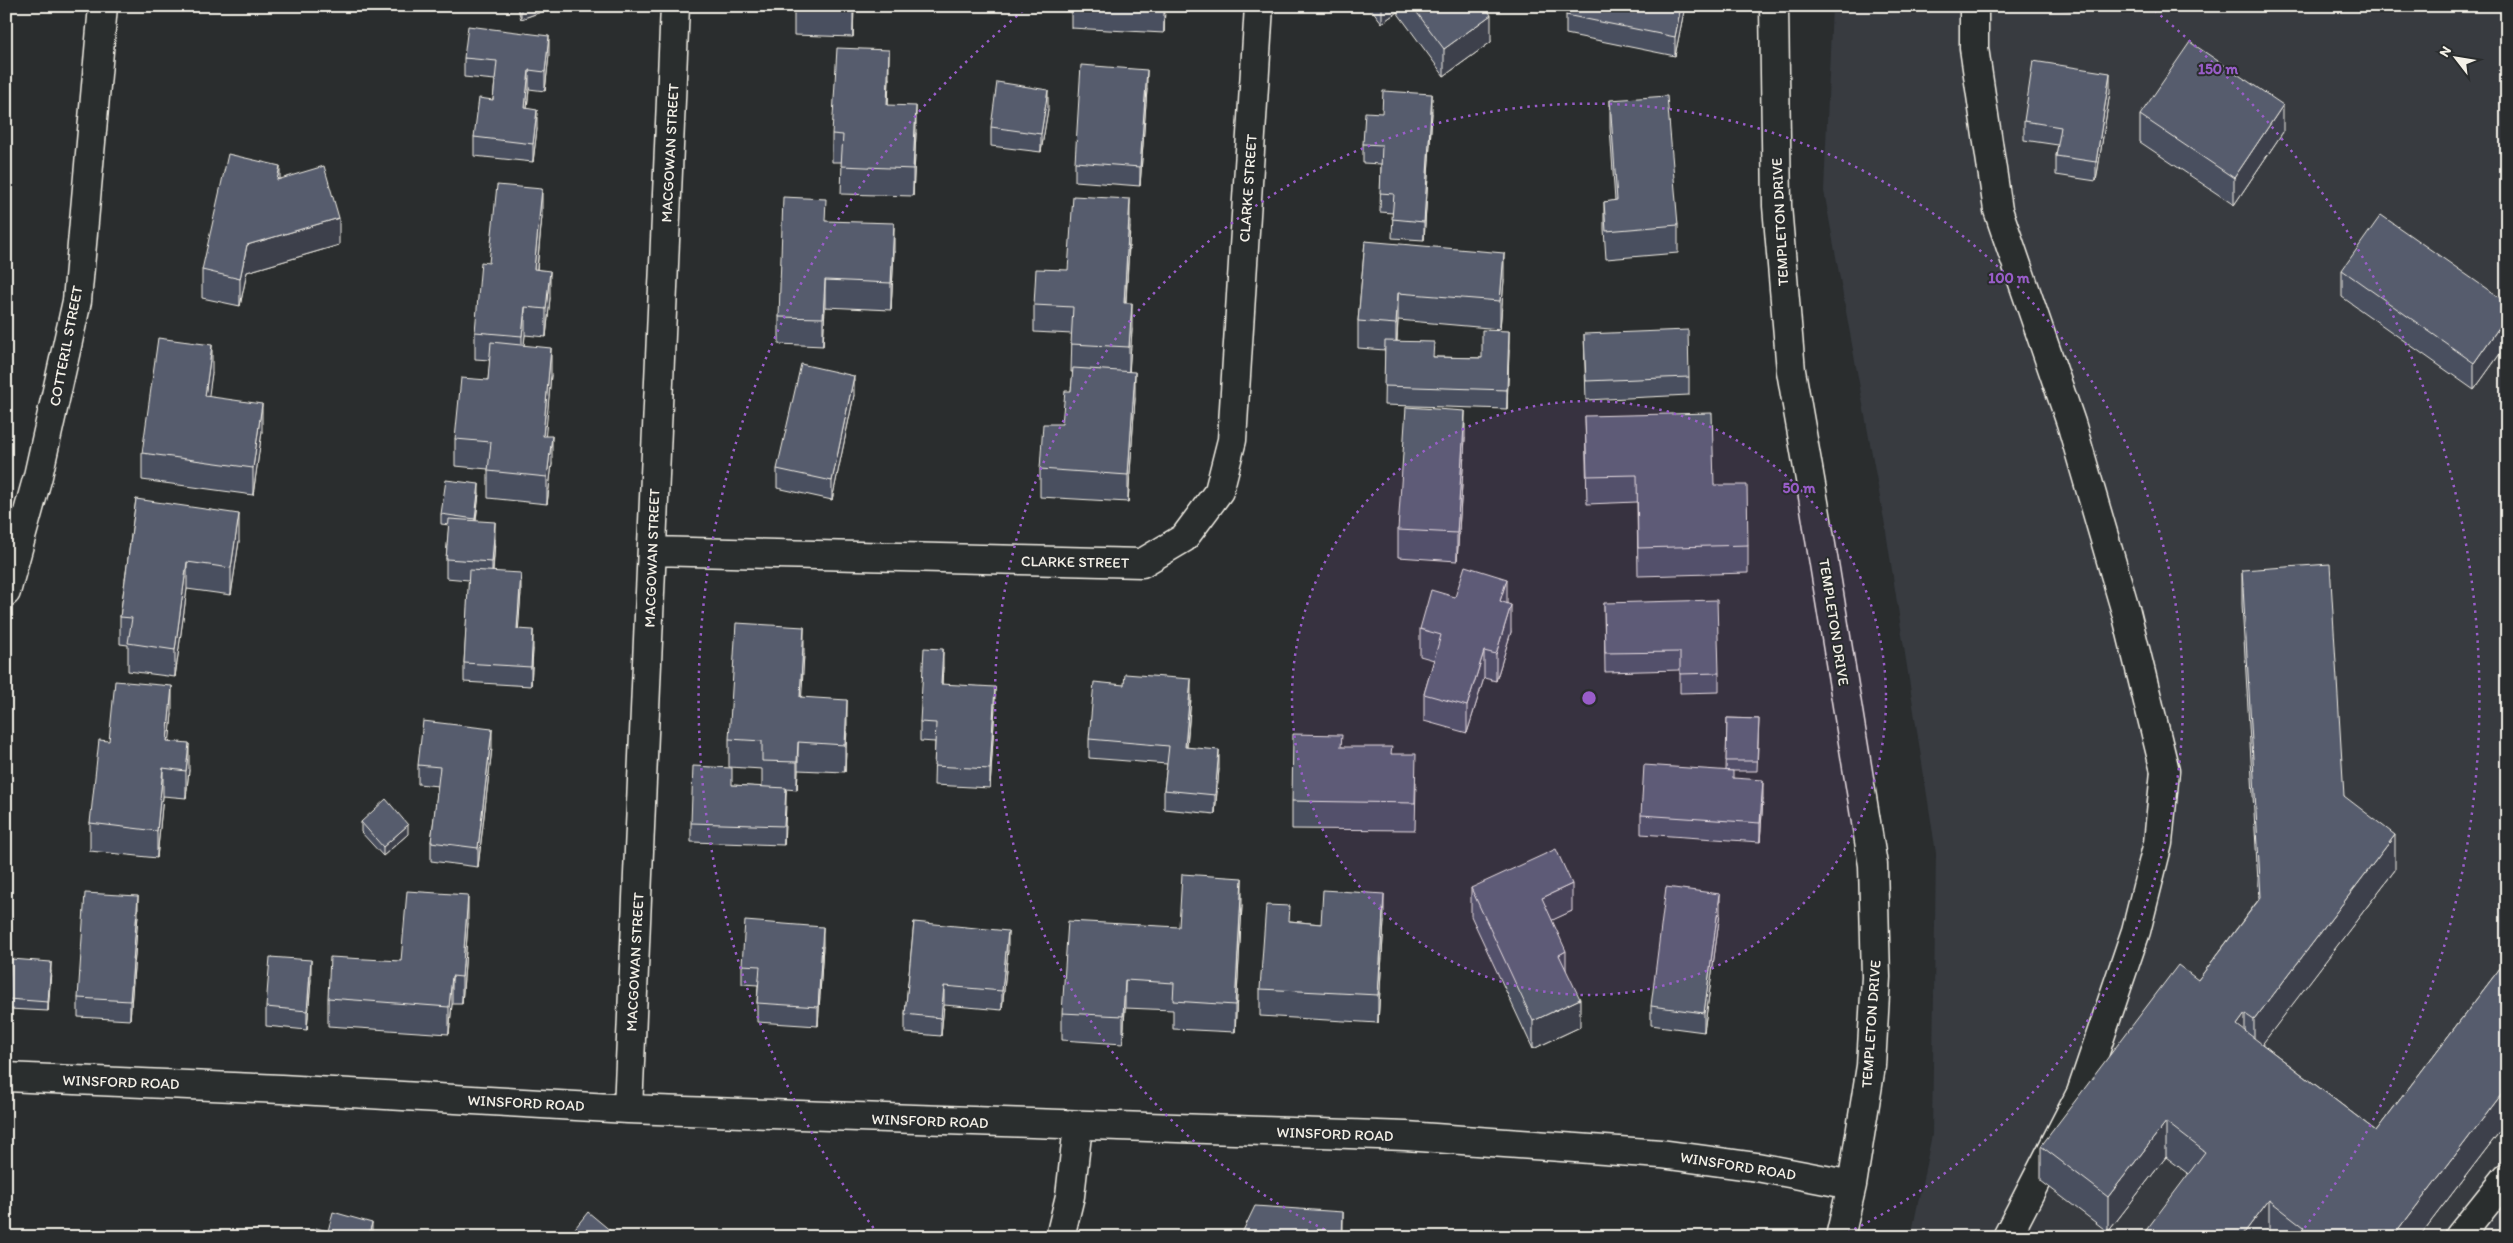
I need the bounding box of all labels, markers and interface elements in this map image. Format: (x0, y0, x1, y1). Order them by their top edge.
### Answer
north arrow (2430, 32, 2480, 82)
text: N (2436, 43, 2455, 60)
text: 150 m (2198, 60, 2238, 78)
street label: MACGOWAN STREET (657, 82, 683, 223)
street label: CLARKE STREET (1235, 133, 1261, 243)
street label: TEMPLETON DRIVE (1768, 157, 1792, 287)
text: 100 m (1988, 269, 2030, 287)
street label: COTTERIL STREET (45, 284, 87, 408)
text: 50 m (1782, 479, 1816, 497)
street label: MACGOWAN STREET (641, 487, 663, 628)
street label: CLARKE STREET (1021, 552, 1130, 572)
street label: TEMPLETON DRIVE (1815, 557, 1853, 687)
centre of rings (1580, 689, 1598, 707)
street label: MACGOWAN STREET (622, 891, 648, 1032)
street label: TEMPLETON DRIVE (1858, 959, 1884, 1089)
street label: WINSFORD ROAD (62, 1071, 180, 1093)
street label: WINSFORD ROAD (467, 1091, 585, 1115)
street label: WINSFORD ROAD (871, 1110, 989, 1132)
street label: WINSFORD ROAD (1276, 1123, 1394, 1145)
street label: WINSFORD ROAD (1679, 1148, 1797, 1184)

